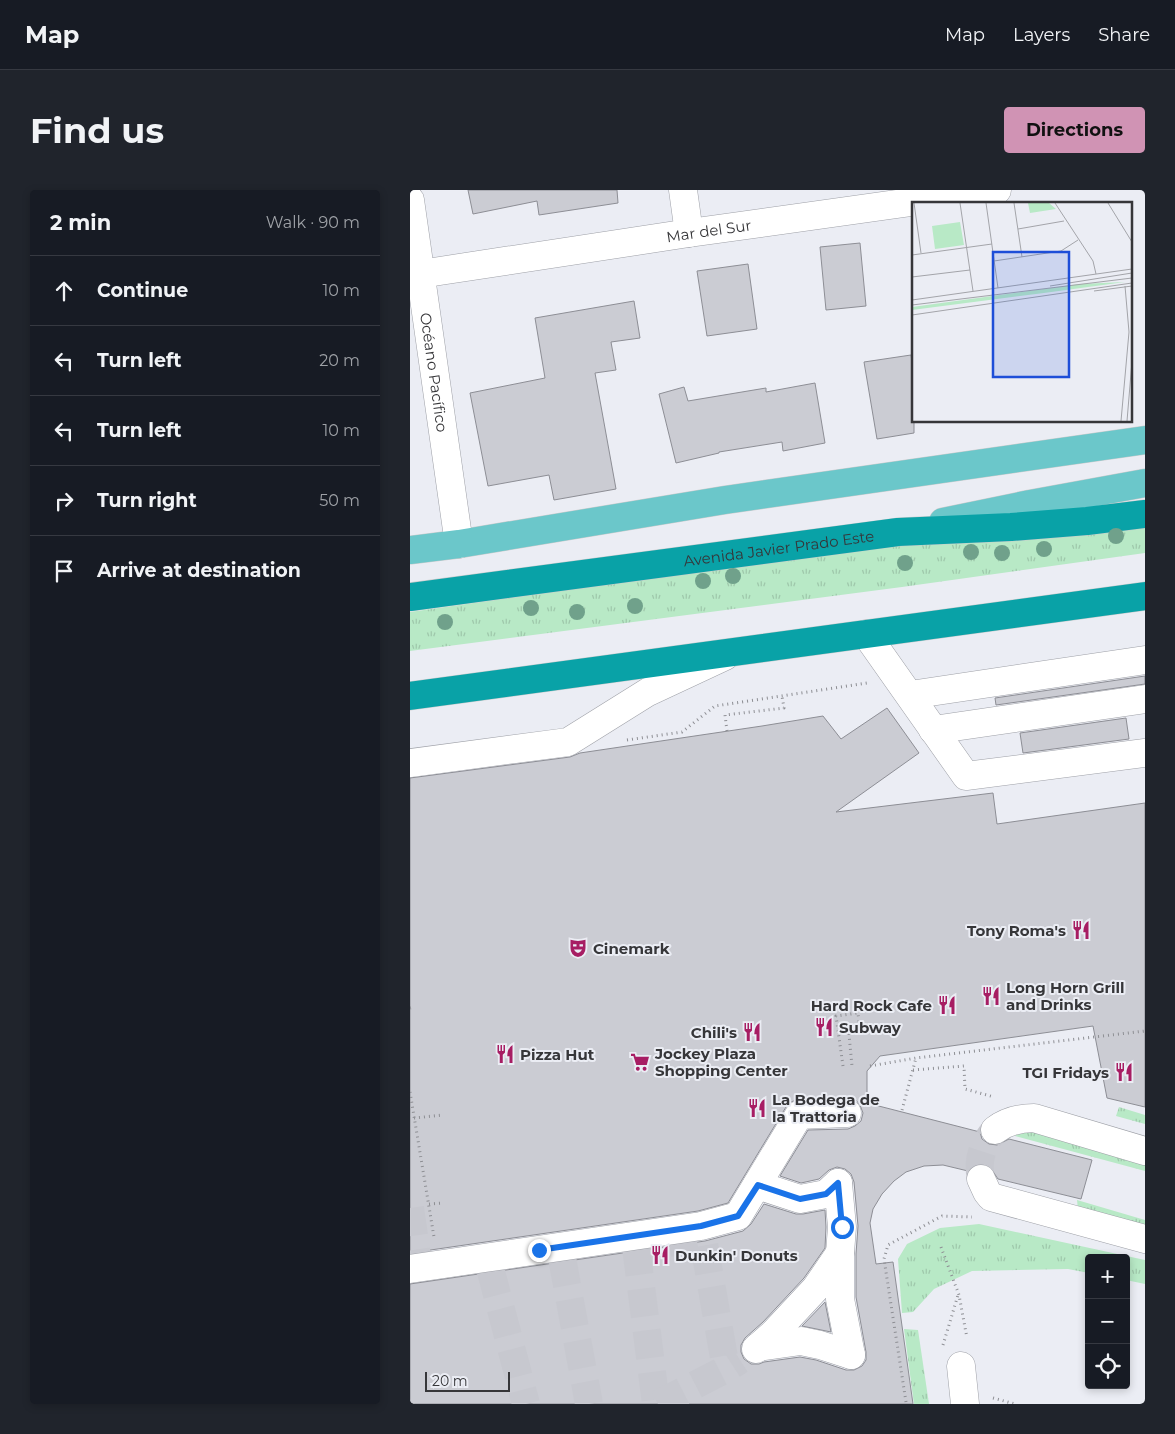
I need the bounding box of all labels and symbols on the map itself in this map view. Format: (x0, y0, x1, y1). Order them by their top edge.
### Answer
inset map (912, 202, 1132, 422)
street label: Mar del Sur (665, 215, 752, 246)
street label: Océano Pacífico (417, 311, 452, 433)
street label: Avenida Javier Prado Este (682, 526, 875, 570)
restaurant icon: Tony Roma's (1070, 919, 1092, 941)
place label: Tony Roma's (967, 921, 1066, 940)
theatre icon: Cinemark (567, 937, 589, 959)
place label: Cinemark (593, 939, 670, 958)
place label: Long Horn Grill and Drinks (1006, 978, 1125, 1014)
restaurant icon: Long Horn Grill and Drinks (980, 985, 1002, 1007)
restaurant icon: Hard Rock Cafe (936, 994, 958, 1016)
place label: Hard Rock Cafe (811, 996, 932, 1015)
restaurant icon: Subway (813, 1016, 835, 1038)
place label: Subway (839, 1018, 902, 1037)
restaurant icon: Chili's (741, 1021, 763, 1043)
place label: Chili's (691, 1023, 737, 1042)
restaurant icon: Pizza Hut (494, 1043, 516, 1065)
place label: Jockey Plaza Shopping Center (654, 1044, 788, 1080)
place label: Pizza Hut (520, 1045, 595, 1064)
supermarket icon: Jockey Plaza Shopping Center (629, 1051, 651, 1073)
restaurant icon: TGI Fridays (1113, 1061, 1135, 1083)
place label: TGI Fridays (1022, 1063, 1109, 1082)
place label: La Bodega de la Trattoria (772, 1090, 880, 1126)
restaurant icon: La Bodega de la Trattoria (746, 1097, 768, 1119)
route start (831, 1216, 854, 1239)
route end (528, 1239, 551, 1262)
restaurant icon: Dunkin' Donuts (649, 1244, 671, 1266)
place label: Dunkin' Donuts (675, 1246, 798, 1265)
scale bar (425, 1369, 510, 1392)

